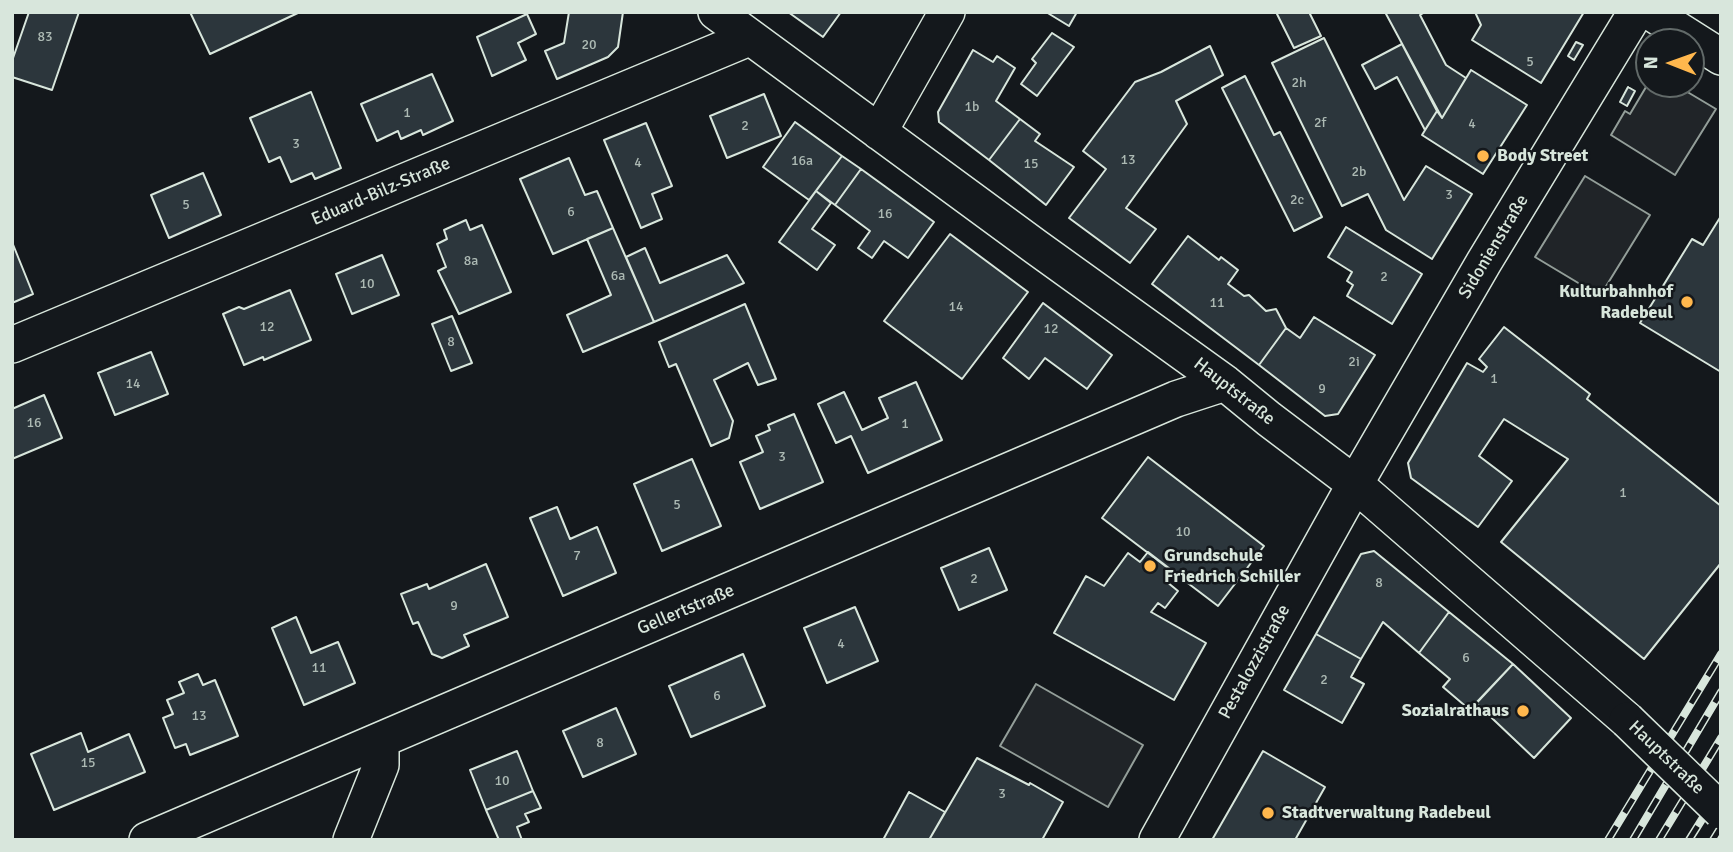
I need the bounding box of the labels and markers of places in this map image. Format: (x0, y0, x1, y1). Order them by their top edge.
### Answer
place label: Body Street (1497, 145, 1588, 167)
marker: Body Street (1475, 148, 1491, 164)
place label: Kulturbahnhof Radebeul (1559, 281, 1673, 324)
marker: Kulturbahnhof Radebeul (1679, 294, 1695, 310)
place label: Grundschule Friedrich Schiller (1164, 545, 1301, 588)
marker: Grundschule Friedrich Schiller (1142, 558, 1158, 574)
place label: Sozialrathaus (1402, 700, 1509, 722)
marker: Sozialrathaus (1515, 703, 1531, 719)
place label: Stadtverwaltung Radebeul (1282, 802, 1491, 824)
marker: Stadtverwaltung Radebeul (1260, 805, 1276, 821)

